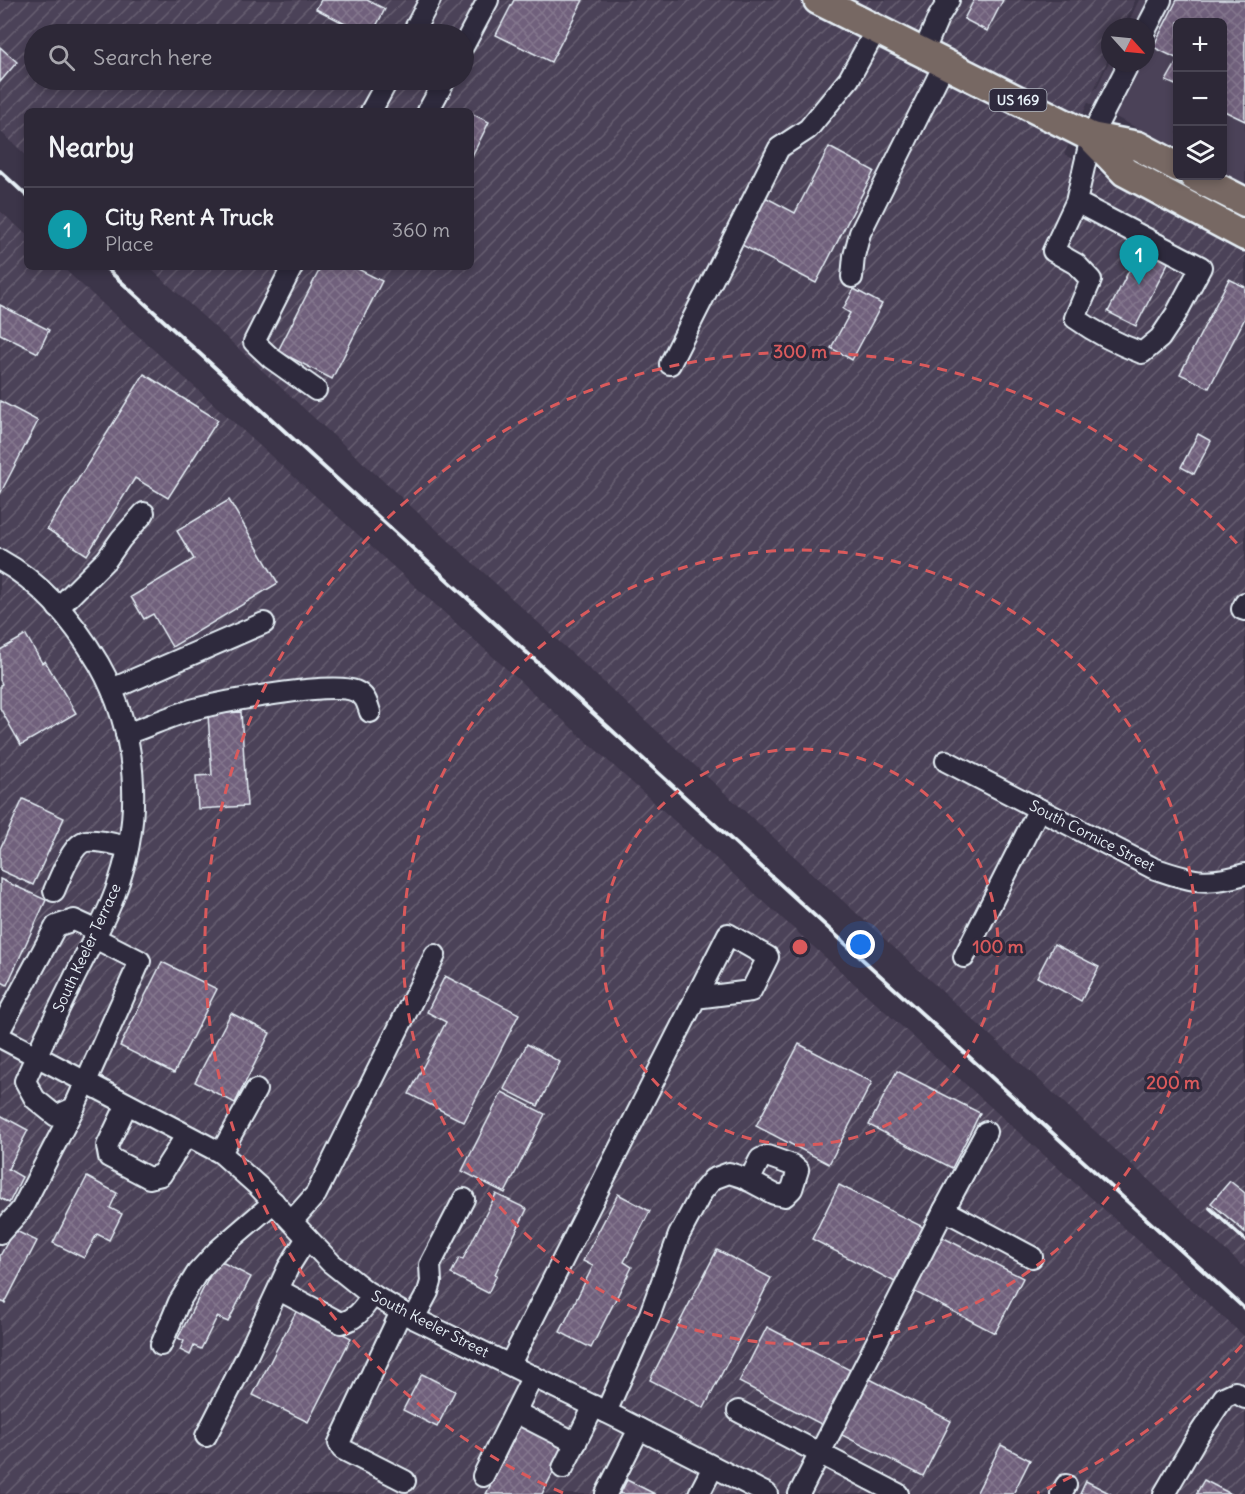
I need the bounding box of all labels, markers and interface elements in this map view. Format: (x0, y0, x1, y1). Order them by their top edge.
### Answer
north arrow (1101, 18, 1155, 72)
map controls (1173, 18, 1227, 180)
button: + (1173, 18, 1227, 72)
search box (24, 24, 474, 90)
icon: search (45, 41, 78, 74)
text: Search here (93, 43, 212, 71)
button: − (1173, 72, 1227, 126)
road number: US 169 (990, 89, 1046, 111)
button: layers (1173, 126, 1227, 180)
text: Nearby (48, 131, 134, 164)
text: City Rent A Truck (105, 203, 274, 231)
text: 1 (64, 217, 71, 242)
text: 360 m (392, 217, 450, 242)
text: Place (105, 231, 153, 256)
pin: 1 (1120, 236, 1158, 285)
text: 300 m (773, 340, 827, 363)
street label: South Cornice Street (1026, 796, 1158, 875)
street label: South Keeler Terrace (48, 880, 125, 1015)
your location (846, 930, 875, 959)
text: 100 m (973, 935, 1024, 958)
centre of rings (790, 937, 810, 957)
text: 200 m (1146, 1071, 1200, 1094)
street label: South Keeler Street (368, 1286, 492, 1361)

